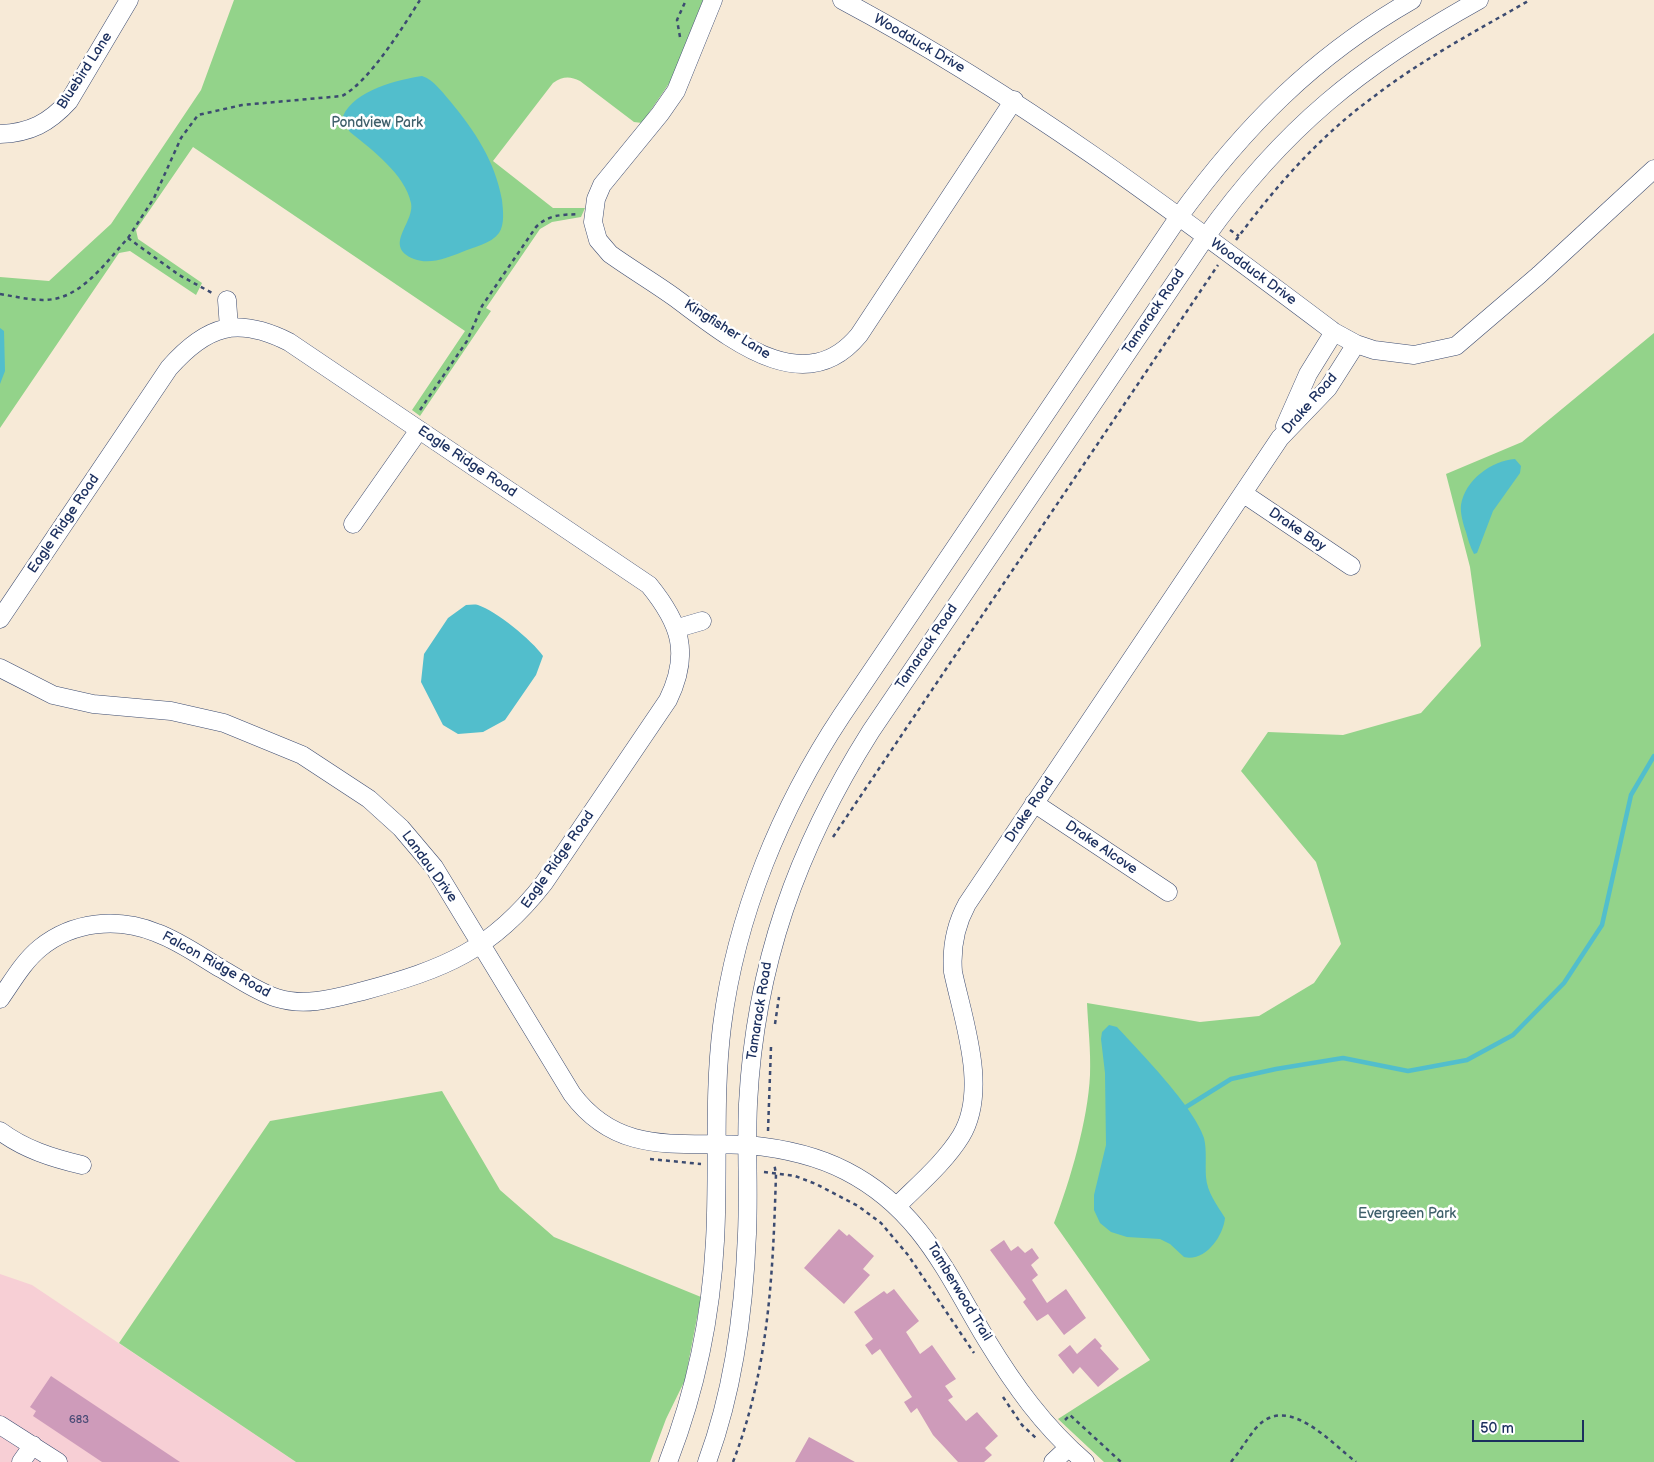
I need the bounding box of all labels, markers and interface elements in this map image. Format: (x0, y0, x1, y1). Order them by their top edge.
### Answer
street label: Woodduck Drive (870, 11, 968, 77)
street label: Bluebird Lane (54, 29, 116, 113)
park label: Pondview Park (331, 115, 423, 131)
street label: Woodduck Drive (1207, 235, 1299, 309)
street label: Tamarack Road (1119, 266, 1189, 358)
street label: Kingfisher Lane (681, 297, 773, 363)
street label: Drake Road (1279, 370, 1341, 438)
street label: Eagle Ridge Road (414, 423, 520, 501)
street label: Eagle Ridge Road (25, 471, 103, 577)
street label: Drake Bay (1265, 505, 1329, 555)
street label: Tamarack Road (892, 601, 962, 693)
street label: Drake Road (1002, 774, 1058, 846)
street label: Eagle Ridge Road (518, 808, 598, 912)
street label: Drake Alcove (1062, 818, 1140, 878)
street label: Landau Drive (398, 828, 460, 906)
street label: Falcon Ridge Road (159, 928, 273, 1002)
street label: Tamarack Road (744, 961, 776, 1061)
park label: Evergreen Park (1358, 1206, 1456, 1222)
street label: Tamberwood Trail (923, 1240, 995, 1344)
scale bar (1474, 1410, 1586, 1442)
house number: 683 (69, 1413, 89, 1427)
text: 50 m (1480, 1419, 1514, 1438)

